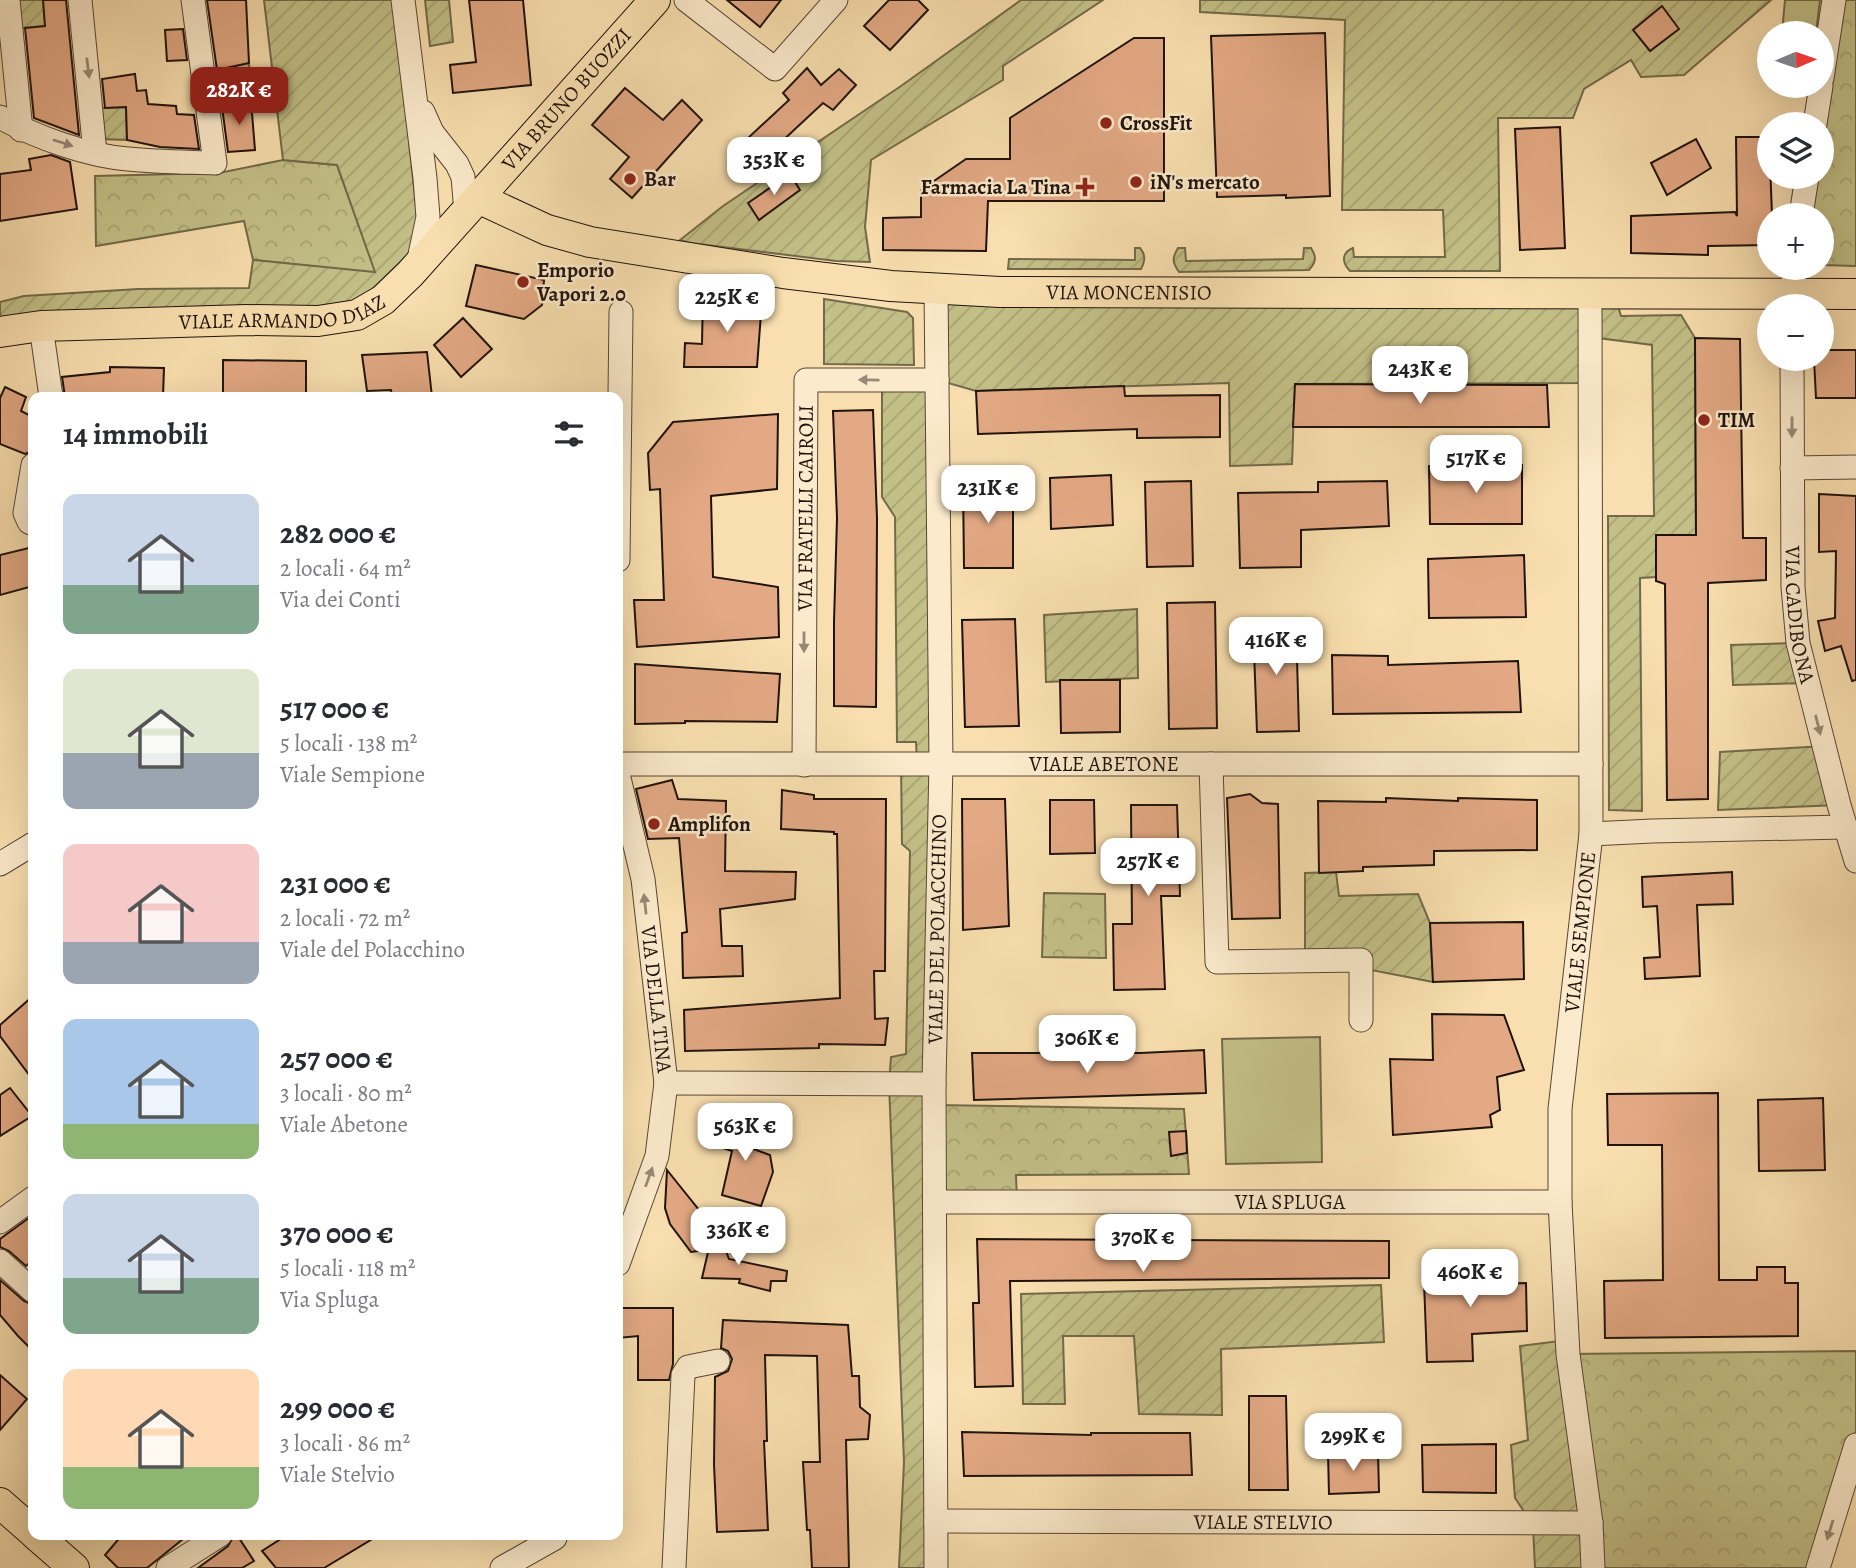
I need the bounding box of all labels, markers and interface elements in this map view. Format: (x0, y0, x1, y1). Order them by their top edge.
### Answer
north arrow (1757, 21, 1834, 98)
map controls (1757, 21, 1834, 371)
street label: VIA BRUNO BUOZZI (494, 22, 638, 177)
one-way arrow (82, 57, 93, 79)
pin: 282K € (182, 68, 296, 127)
text: 282K € (206, 74, 272, 105)
place label: CrossFit (1120, 109, 1193, 137)
button: layers (1757, 112, 1834, 189)
marker: CrossFit (1098, 115, 1114, 131)
one-way arrow (52, 138, 73, 149)
pin: 353K € (717, 138, 831, 197)
text: 353K € (743, 144, 805, 175)
place label: Bar (644, 165, 676, 193)
place label: iN's mercato (1150, 168, 1260, 196)
marker: Bar (622, 171, 638, 187)
place label: Farmacia La Tina (921, 173, 1072, 201)
marker: iN's mercato (1128, 174, 1144, 190)
marker: Farmacia La Tina (1077, 179, 1093, 195)
button: + (1757, 203, 1834, 280)
place label: Emporio Vapori 2.0 (536, 256, 626, 308)
marker: Emporio Vapori 2.0 (515, 274, 531, 290)
pin: 225K € (670, 274, 784, 334)
street label: VIA MONCENISIO (1045, 278, 1212, 306)
text: 225K € (695, 281, 759, 312)
street label: VIALE ARMANDO DIAZ (177, 288, 391, 336)
button: − (1757, 294, 1834, 371)
pin: 243K € (1363, 346, 1477, 406)
text: 243K € (1388, 353, 1452, 384)
one-way arrow (858, 374, 880, 386)
street label: VIA FRATELLI CAIROLI (791, 405, 820, 612)
place label: TIM (1718, 406, 1756, 434)
marker: TIM (1696, 412, 1712, 428)
text: 14 immobili (63, 414, 208, 454)
icon: filters (550, 415, 588, 453)
one-way arrow (1786, 416, 1798, 438)
pin: 517K € (1419, 435, 1533, 495)
text: 517K € (1446, 442, 1506, 473)
pin: 231K € (931, 466, 1045, 525)
text: 231K € (957, 472, 1019, 503)
text: 282 000 € (280, 513, 396, 553)
icon: home (119, 522, 203, 606)
street label: VIA CADIBONA (1779, 545, 1822, 687)
text: 2 locali · 64 m² (280, 553, 411, 584)
text: Via dei Conti (280, 584, 401, 615)
pin: 416K € (1219, 618, 1333, 677)
text: 416K € (1245, 624, 1307, 655)
one-way arrow (798, 632, 810, 654)
text: 517 000 € (280, 688, 389, 728)
icon: home (119, 697, 203, 781)
one-way arrow (1813, 714, 1824, 736)
text: 5 locali · 138 m² (280, 728, 417, 759)
street label: VIALE ABETONE (1028, 750, 1179, 778)
text: Viale Sempione (280, 759, 425, 790)
place label: Amplifon (667, 810, 751, 838)
street label: VIALE DEL POLACCHINO (921, 814, 953, 1045)
marker: Amplifon (646, 816, 662, 832)
pin: 257K € (1091, 838, 1205, 898)
text: 257K € (1116, 845, 1180, 876)
street label: VIALE SEMPIONE (1558, 850, 1602, 1015)
text: 231 000 € (280, 863, 391, 903)
icon: home (119, 872, 203, 956)
one-way arrow (640, 892, 651, 914)
text: 2 locali · 72 m² (280, 903, 410, 934)
street label: VIA DELLA TINA (634, 923, 679, 1075)
text: Viale del Polacchino (280, 934, 465, 965)
pin: 306K € (1030, 1016, 1144, 1075)
text: 306K € (1055, 1022, 1119, 1053)
text: 257 000 € (280, 1038, 393, 1078)
icon: home (119, 1047, 203, 1131)
text: 3 locali · 80 m² (280, 1078, 412, 1109)
pin: 563K € (688, 1104, 802, 1163)
text: Viale Abetone (280, 1109, 408, 1140)
text: 563K € (714, 1110, 776, 1141)
one-way arrow (644, 1166, 655, 1187)
street label: VIA SPLUGA (1234, 1188, 1346, 1216)
pin: 336K € (681, 1208, 795, 1267)
text: 370 000 € (280, 1213, 394, 1253)
text: 336K € (707, 1214, 769, 1245)
pin: 370K € (1086, 1214, 1200, 1274)
text: 370K € (1111, 1221, 1175, 1252)
icon: home (119, 1222, 203, 1306)
pin: 460K € (1413, 1250, 1527, 1309)
text: 5 locali · 118 m² (280, 1253, 416, 1284)
text: 460K € (1437, 1256, 1503, 1287)
text: Via Spluga (280, 1284, 379, 1315)
text: 299 000 € (280, 1388, 395, 1428)
icon: home (119, 1397, 203, 1481)
pin: 299K € (1296, 1414, 1410, 1473)
text: 299K € (1321, 1420, 1385, 1451)
text: 3 locali · 86 m² (280, 1428, 410, 1459)
text: Viale Stelvio (280, 1459, 395, 1490)
street label: VIALE STELVIO (1192, 1508, 1333, 1536)
one-way arrow (1824, 1520, 1835, 1541)

